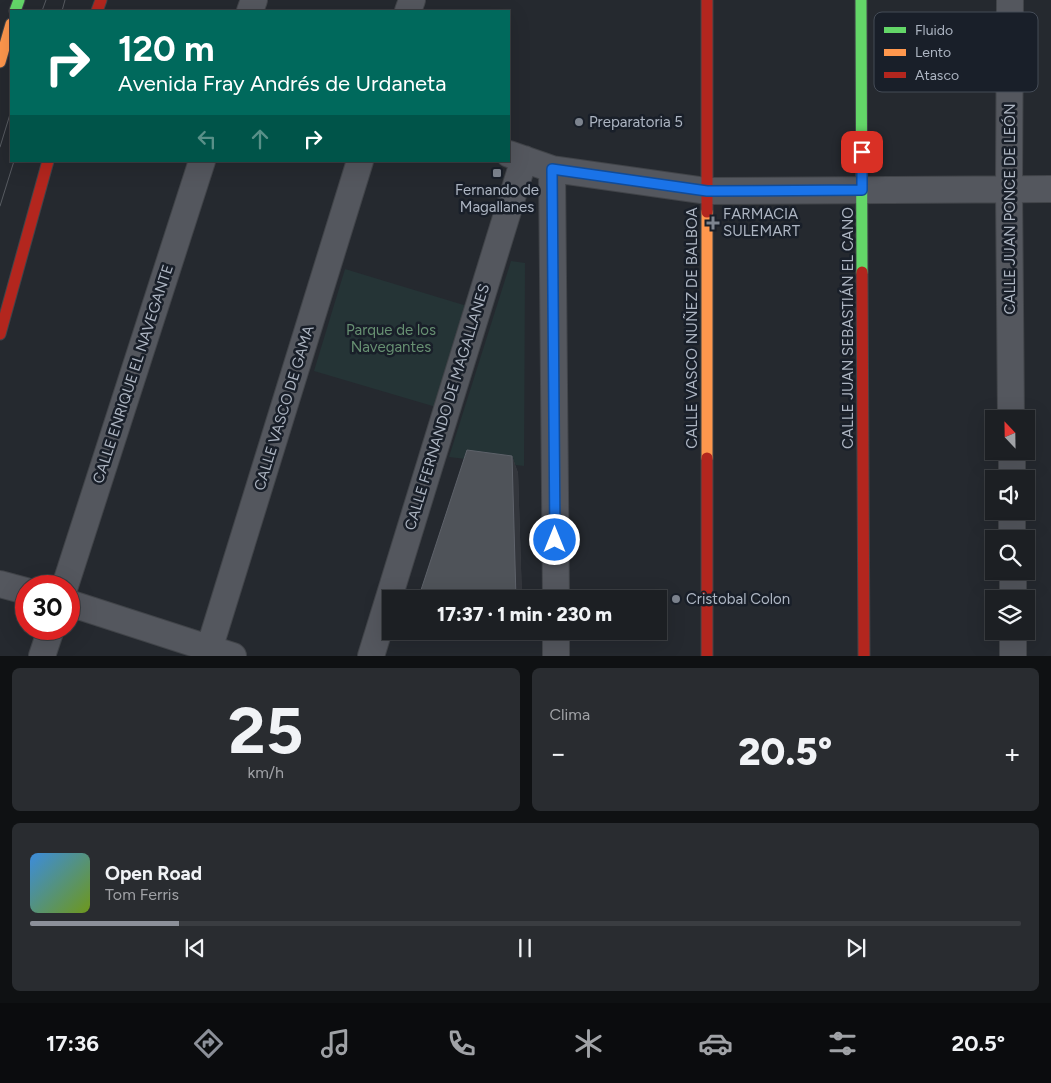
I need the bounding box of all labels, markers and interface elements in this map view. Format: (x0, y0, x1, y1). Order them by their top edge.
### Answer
legend (874, 12, 1038, 92)
text: Fluido (915, 22, 953, 39)
text: 120 m (118, 28, 215, 70)
icon: right (35, 30, 100, 95)
text: Lento (915, 44, 951, 61)
text: Atasco (915, 67, 959, 84)
text: Avenida Fray Andrés de Urdaneta (118, 70, 446, 97)
street label: CALLE JUAN PONCE DE LEÓN (1001, 103, 1019, 315)
place label: Preparatoria 5 (589, 113, 683, 131)
marker: Preparatoria 5 (573, 116, 585, 128)
icon: left (193, 125, 221, 153)
icon: ahead (246, 125, 274, 153)
icon: right (299, 125, 327, 153)
pin (841, 131, 883, 173)
icon: arrive (848, 138, 876, 166)
marker: Fernando de Magallanes (491, 167, 503, 179)
place label: Fernando de Magallanes (455, 181, 539, 216)
place label: FARMACIA SULEMART (723, 205, 801, 240)
street label: CALLE VASCO NUÑEZ DE BALBOA (683, 207, 701, 449)
street label: CALLE JUAN SEBASTIÁN EL CANO (839, 207, 857, 449)
marker: FARMACIA SULEMART (707, 217, 719, 229)
street label: CALLE ENRIQUE EL NAVEGANTE (89, 262, 177, 486)
street label: CALLE FERNANDO DE MAGALLANES (401, 282, 493, 532)
park label: Parque de los Navegantes (346, 321, 436, 356)
street label: CALLE VASCO DE GAMA (250, 323, 318, 493)
north arrow (985, 410, 1035, 460)
map controls (985, 410, 1035, 640)
button: sound (985, 470, 1035, 520)
position arrow (528, 513, 580, 565)
button: search (985, 530, 1035, 580)
speed limit sign: 30 (15, 575, 80, 640)
place label: Cristobal Colon (686, 590, 790, 608)
button: layers (985, 590, 1035, 640)
marker: Cristobal Colon (670, 593, 682, 605)
text: 17:37 · 1 min · 230 m (437, 603, 612, 626)
text: 25 (228, 691, 303, 769)
text: Clima (550, 705, 590, 724)
text: 20.5° (738, 729, 832, 775)
text: − (550, 736, 567, 770)
text: + (1004, 736, 1021, 770)
text: km/h (247, 763, 284, 782)
text: Open Road (105, 862, 202, 885)
text: Tom Ferris (105, 885, 179, 904)
icon: previous (181, 934, 209, 962)
icon: pause (511, 934, 539, 962)
icon: next (842, 934, 870, 962)
icon: directions (191, 1026, 226, 1061)
icon: music (318, 1026, 353, 1061)
icon: phone (444, 1026, 479, 1061)
icon: climate (571, 1026, 606, 1061)
icon: car (698, 1026, 733, 1061)
icon: filters (825, 1026, 860, 1061)
text: 17:36 (46, 1030, 99, 1057)
text: 20.5° (952, 1030, 1005, 1057)

